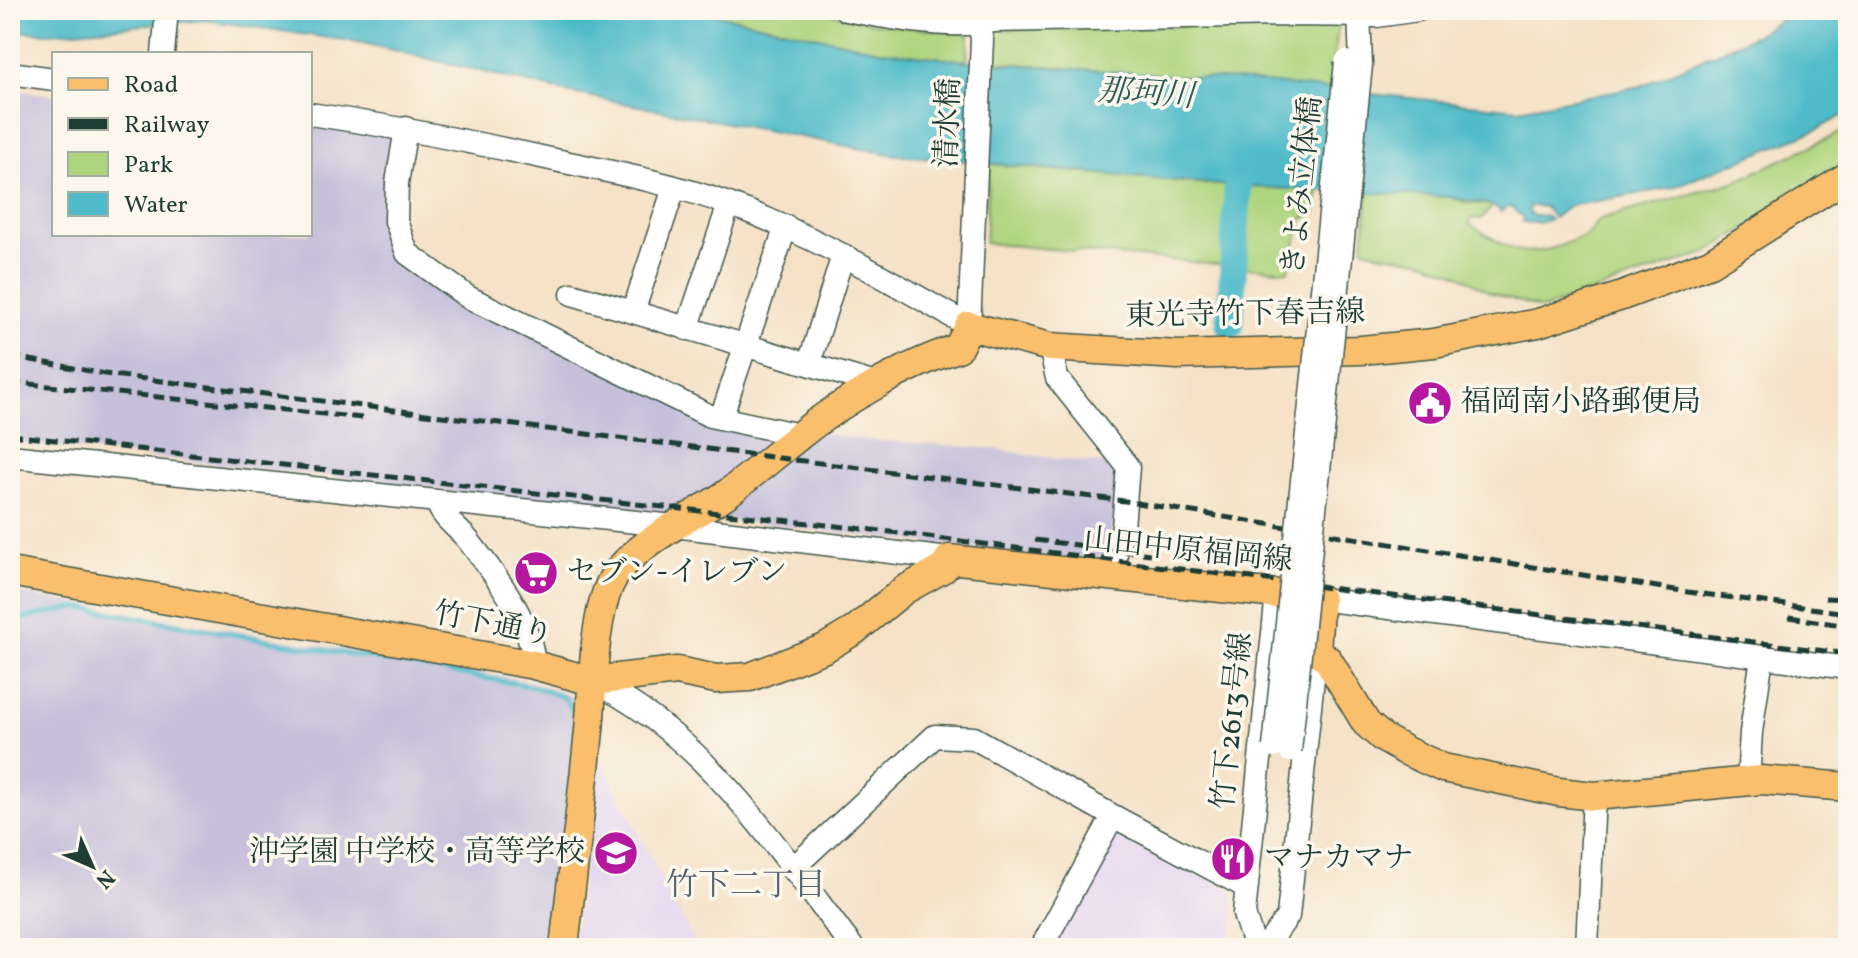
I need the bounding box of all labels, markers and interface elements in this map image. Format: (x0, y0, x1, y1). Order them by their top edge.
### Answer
legend (52, 52, 312, 236)
text: Road (124, 69, 178, 103)
water label: 那珂川 (1097, 70, 1198, 121)
street label: 清水橋 (926, 77, 972, 169)
street label: きよみ立体橋 (1273, 94, 1333, 278)
text: Railway (124, 109, 210, 143)
text: Park (124, 149, 173, 183)
text: Water (124, 189, 188, 223)
street label: 東光寺竹下春吉線 (1125, 292, 1365, 338)
public building icon: 福岡南小路郵便局 (1406, 379, 1454, 427)
place label: 福岡南小路郵便局 (1461, 382, 1701, 424)
street label: 山田中原福岡線 (1081, 519, 1295, 583)
supermarket icon: セブン-イレブン (512, 549, 560, 597)
place label: セブン-イレブン (567, 552, 787, 594)
street label: 竹下通り (430, 593, 556, 657)
street label: 竹下2613号線 (1203, 630, 1263, 812)
north arrow (52, 826, 132, 906)
school or university icon: 沖学園 中学校・高等学校 (592, 829, 640, 877)
place label: 沖学園 中学校・高等学校 (249, 832, 585, 874)
restaurant icon: マナカマナ (1209, 835, 1257, 883)
place label: マナカマナ (1264, 838, 1413, 880)
text: N (88, 862, 121, 895)
district label: 竹下二丁目 (666, 865, 826, 909)

